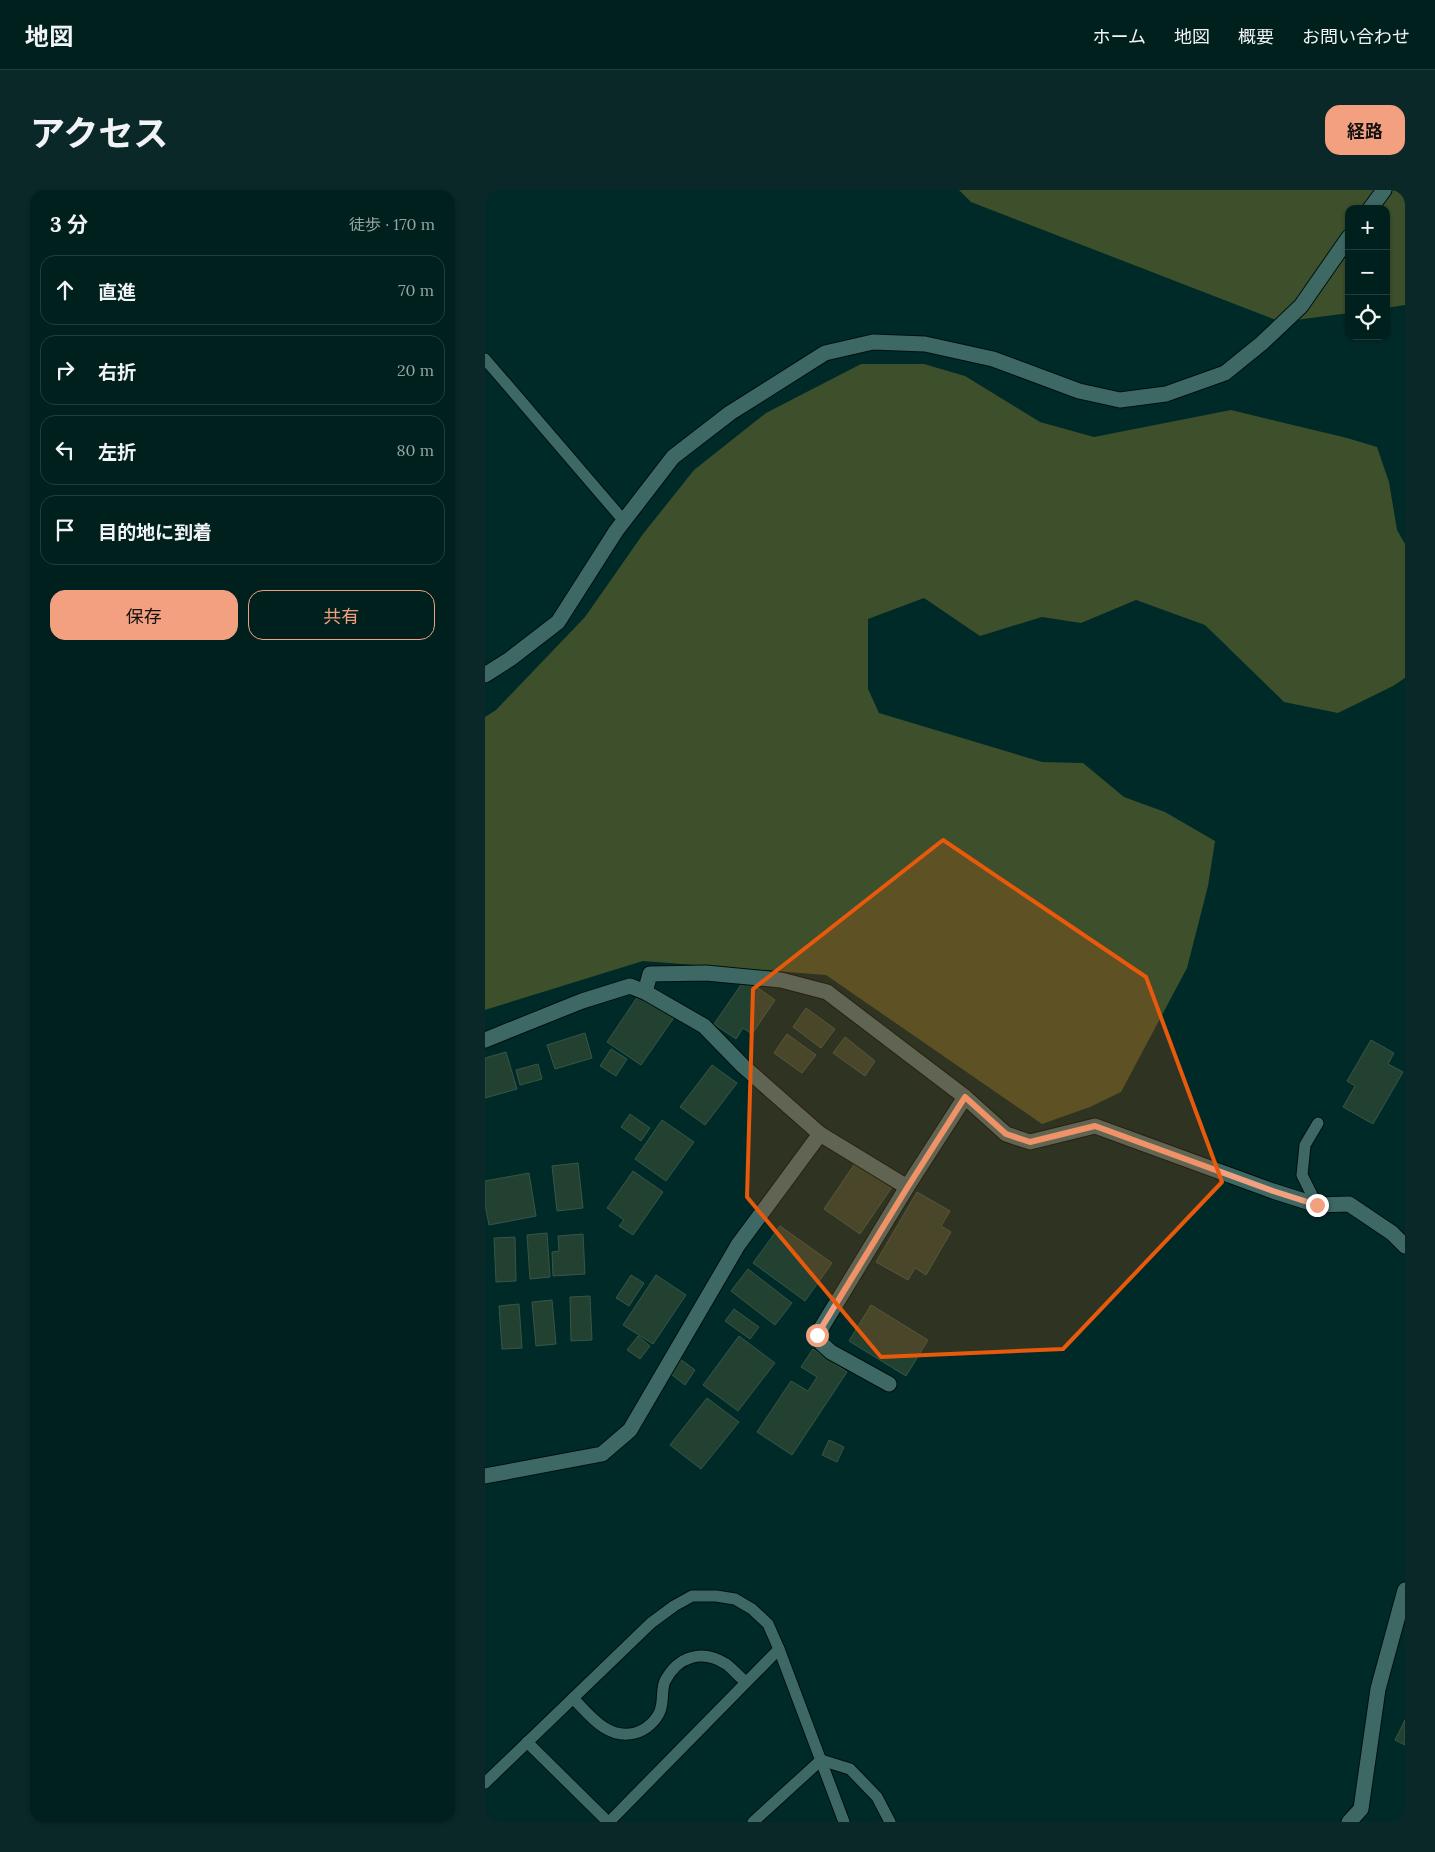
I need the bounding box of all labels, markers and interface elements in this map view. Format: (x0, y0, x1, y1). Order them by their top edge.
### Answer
text: 地図 (25, 21, 73, 52)
text: ホーム (1093, 25, 1146, 48)
text: 地図 (1174, 25, 1210, 48)
text: 概要 (1238, 25, 1274, 48)
text: お問い合わせ (1302, 25, 1410, 48)
button: 経路 (1325, 105, 1405, 155)
text: アクセス (30, 111, 168, 156)
map controls (1345, 205, 1390, 340)
button: + (1345, 205, 1390, 250)
text: 3 分 (50, 211, 88, 238)
text: 徒歩 · 170 m (349, 214, 435, 234)
button: − (1345, 250, 1390, 295)
icon: ahead (51, 276, 79, 304)
text: 直進 (98, 280, 136, 304)
text: 70 m (398, 280, 434, 300)
button: locate (1345, 295, 1390, 340)
icon: right (51, 356, 79, 384)
text: 右折 (98, 360, 136, 384)
text: 20 m (397, 360, 434, 380)
icon: left (51, 436, 79, 464)
text: 左折 (98, 440, 136, 464)
text: 80 m (397, 440, 434, 460)
icon: arrive (51, 516, 79, 544)
text: 目的地に到着 (98, 520, 212, 544)
button: 保存 (50, 590, 238, 640)
button: 共有 (248, 590, 435, 640)
route end (1306, 1194, 1329, 1217)
route start (806, 1324, 829, 1347)

